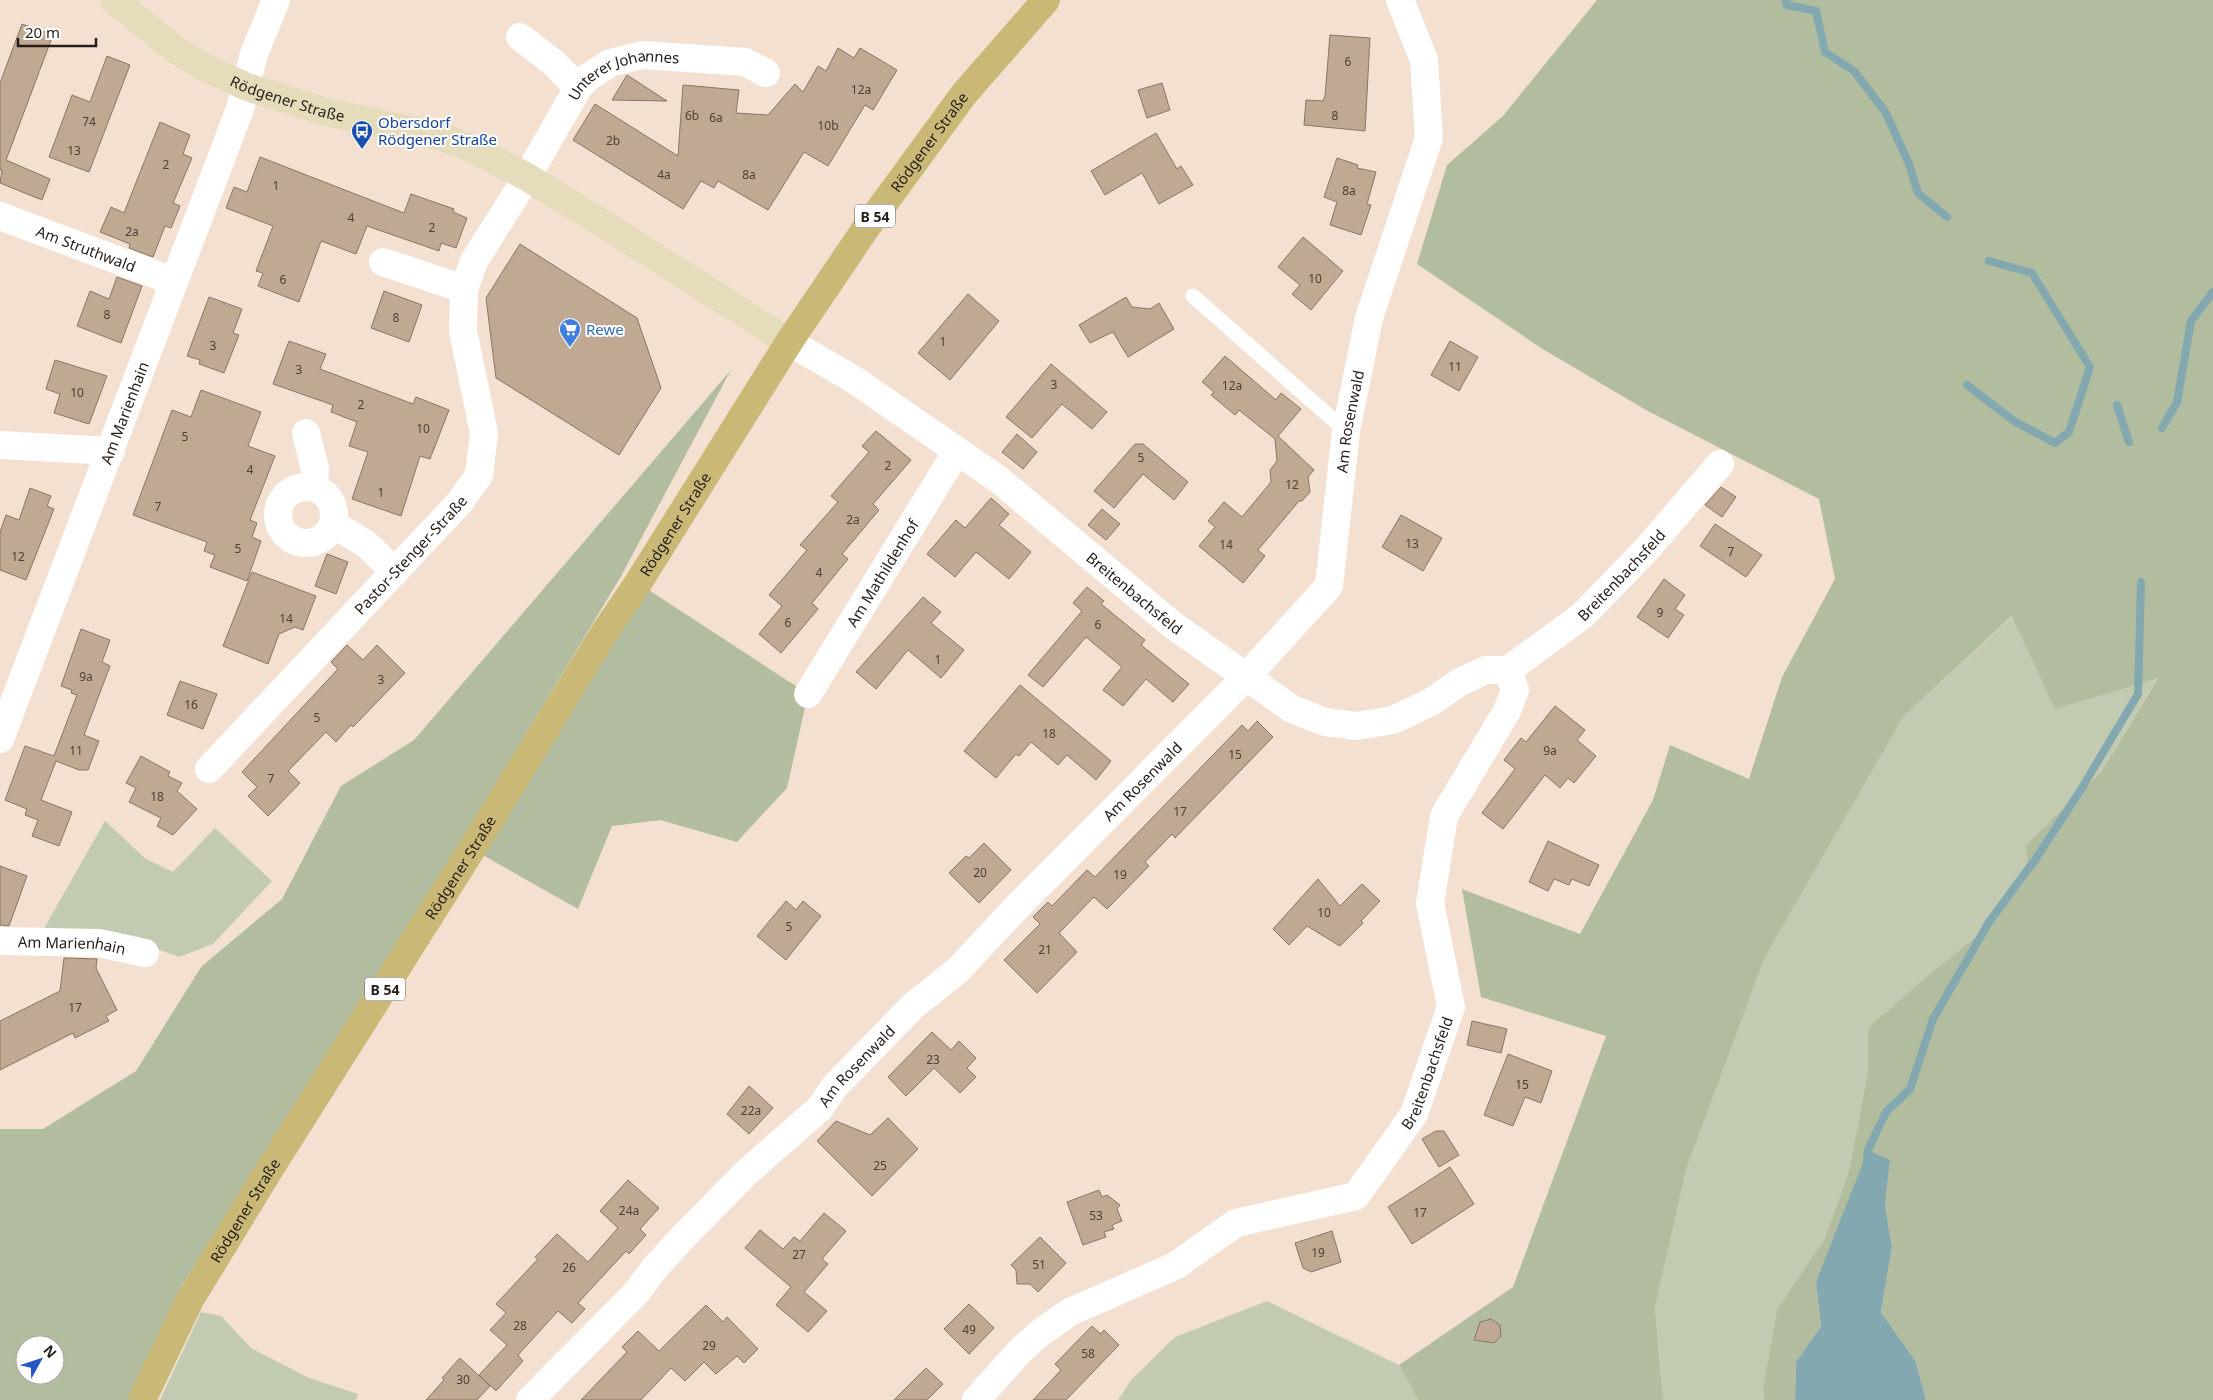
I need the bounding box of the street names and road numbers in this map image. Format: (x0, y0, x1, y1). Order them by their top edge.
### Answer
street label: Unterer Johannes (563, 45, 680, 104)
street label: Rödgener Straße (227, 71, 347, 126)
street label: Rödgener Straße (886, 88, 972, 196)
road number: B 54 (855, 205, 895, 228)
street label: Am Struthwald (34, 221, 139, 276)
street label: Am Marienhain (96, 359, 153, 467)
street label: Am Rosenwald (1331, 368, 1368, 474)
street label: Rödgener Straße (635, 468, 715, 580)
street label: Pastor-Stenger-Straße (350, 492, 471, 619)
street label: Am Mathildenhof (842, 515, 923, 630)
street label: Breitenbachsfeld (1573, 525, 1669, 625)
street label: Breitenbachsfeld (1082, 547, 1187, 639)
street label: Am Rosenwald (1098, 737, 1186, 825)
street label: Rödgener Straße (420, 812, 500, 923)
street label: Am Marienhain (18, 931, 128, 959)
road number: B 54 (365, 978, 405, 1001)
street label: Breitenbachsfeld (1396, 1014, 1457, 1133)
street label: Am Rosenwald (814, 1021, 899, 1110)
street label: Rödgener Straße (205, 1154, 284, 1266)

